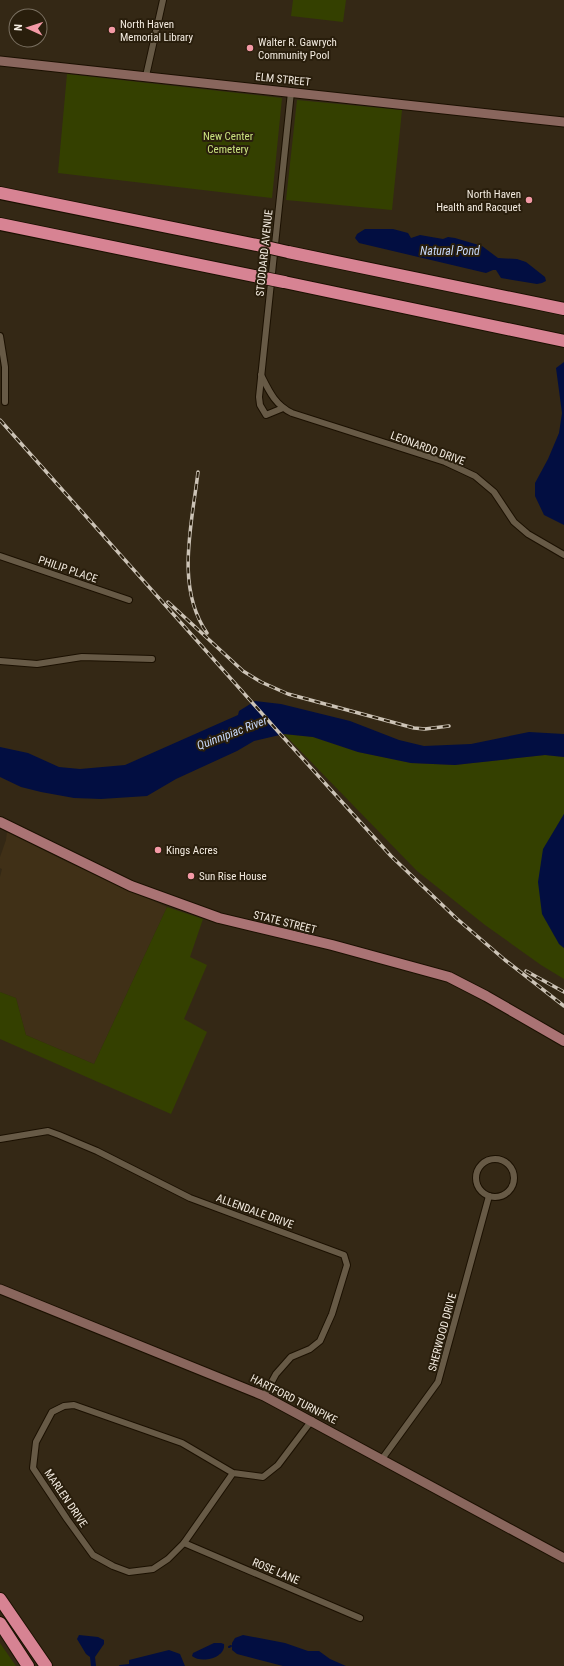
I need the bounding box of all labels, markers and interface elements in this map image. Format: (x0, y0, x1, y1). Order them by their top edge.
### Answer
north arrow (8, 8, 48, 48)
place label: North Haven Memorial Library (120, 18, 193, 44)
text: N (12, 24, 25, 31)
marker: North Haven Memorial Library (107, 25, 117, 35)
place label: Walter R. Gawrych Community Pool (258, 36, 337, 62)
marker: Walter R. Gawrych Community Pool (245, 43, 255, 53)
street label: ELM STREET (255, 70, 312, 89)
park label: New Center Cemetery (203, 130, 254, 156)
place label: North Haven Health and Racquet (436, 188, 521, 214)
marker: North Haven Health and Racquet (524, 195, 534, 205)
street label: STODDARD AVENUE (253, 208, 276, 297)
water label: Natural Pond (420, 244, 480, 258)
street label: LEONARDO DRIVE (389, 429, 467, 468)
street label: PHILIP PLACE (37, 553, 100, 586)
water label: Quinnipiac River (195, 713, 270, 753)
place label: Kings Acres (166, 844, 218, 857)
marker: Kings Acres (153, 845, 163, 855)
place label: Sun Rise House (199, 870, 267, 883)
marker: Sun Rise House (186, 871, 196, 881)
street label: STATE STREET (252, 908, 318, 937)
street label: ALLENDALE DRIVE (214, 1191, 296, 1232)
street label: SHERWOOD DRIVE (426, 1291, 459, 1373)
street label: HARTFORD TURNPIKE (248, 1372, 340, 1427)
street label: MARLEN DRIVE (41, 1467, 90, 1530)
street label: ROSE LANE (250, 1556, 302, 1587)

